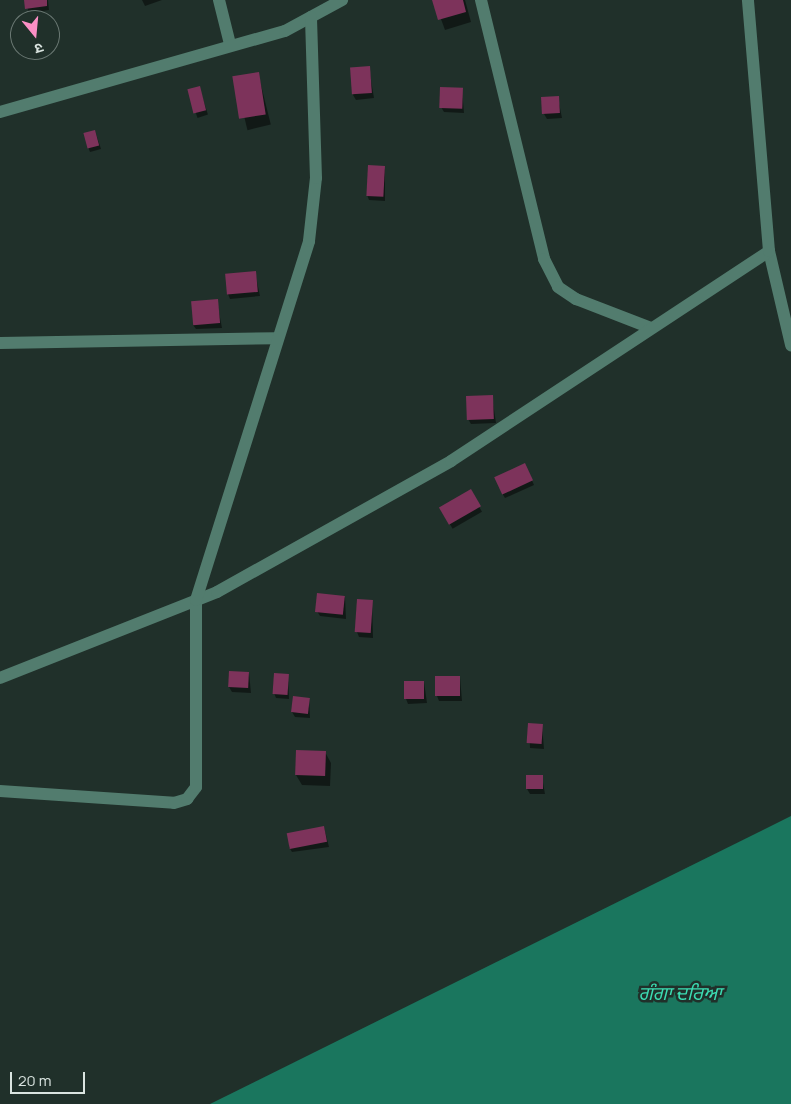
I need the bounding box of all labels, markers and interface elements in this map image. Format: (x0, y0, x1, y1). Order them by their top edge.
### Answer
north arrow (10, 10, 60, 60)
text: उ (33, 39, 46, 59)
water label: ਗੰਗਾ ਦਰਿਆ (639, 983, 721, 1005)
scale bar (12, 1062, 88, 1094)
text: 20 m (18, 1070, 51, 1091)

